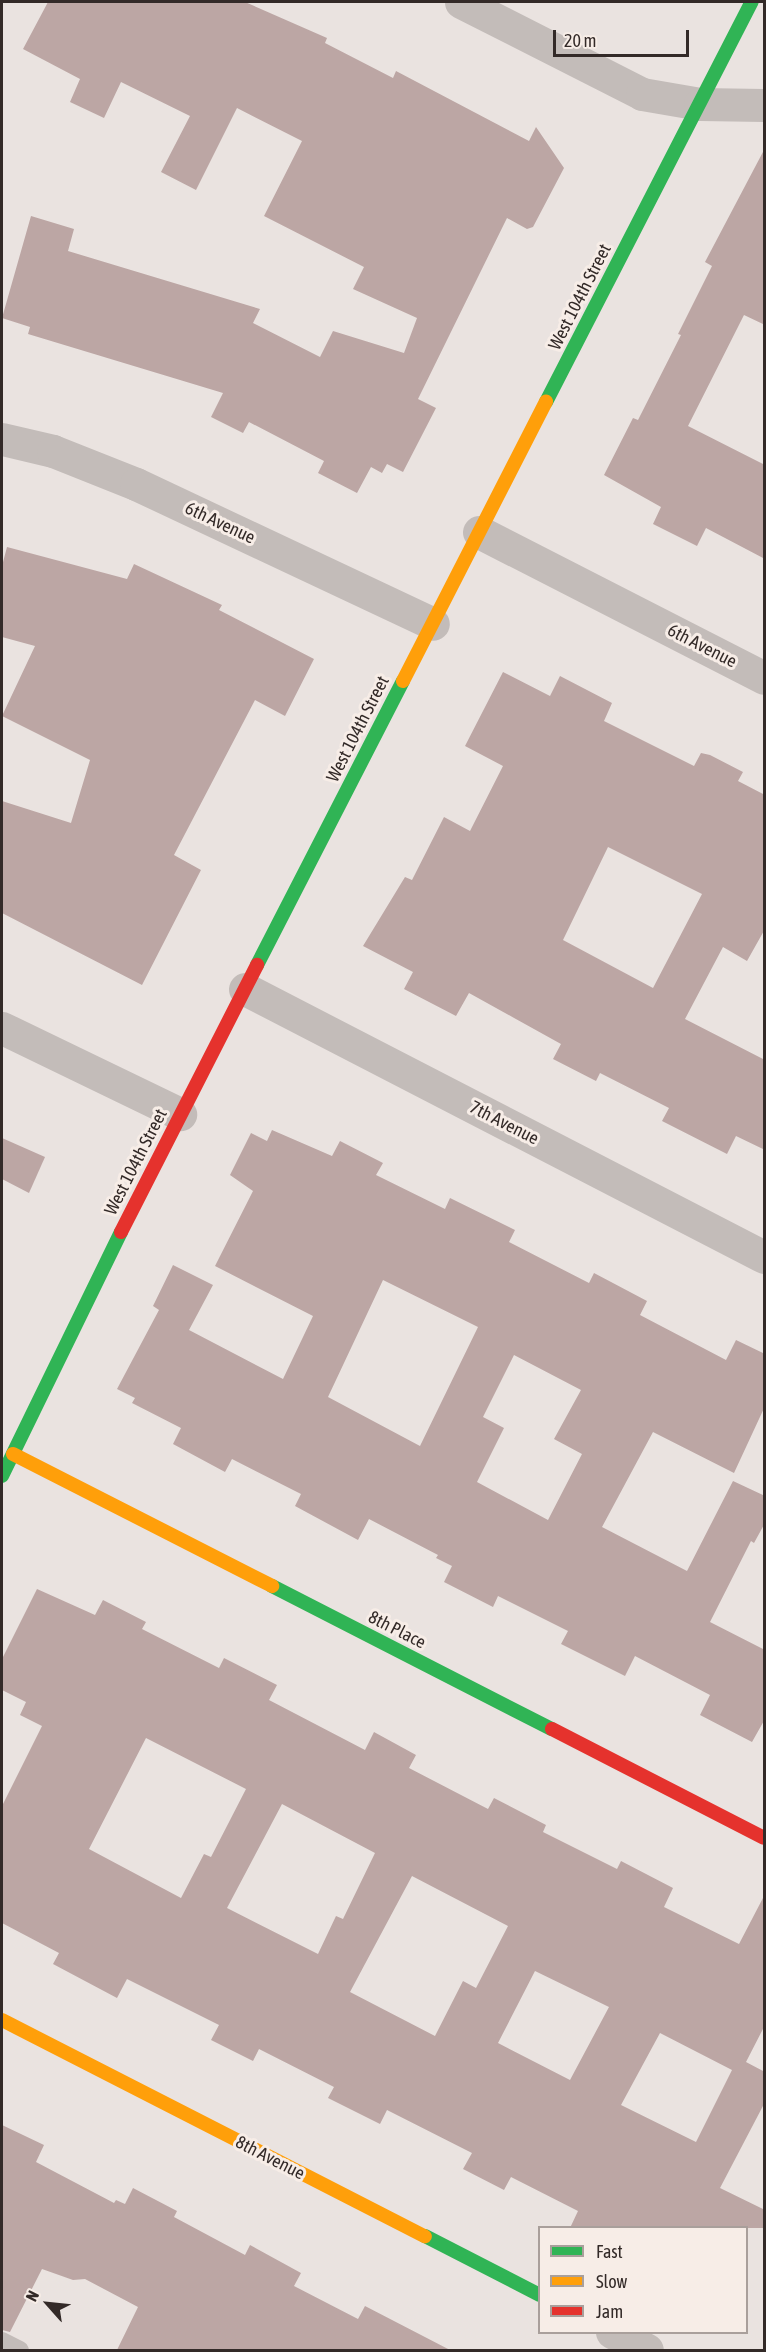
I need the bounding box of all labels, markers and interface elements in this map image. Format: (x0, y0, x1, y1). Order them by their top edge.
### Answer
scale bar (556, 18, 692, 56)
text: 20 m (564, 30, 596, 51)
street label: West 104th Street (544, 240, 616, 354)
street label: 6th Avenue (182, 497, 258, 549)
street label: 6th Avenue (664, 619, 740, 673)
street label: West 104th Street (322, 672, 394, 786)
street label: 7th Avenue (466, 1096, 542, 1150)
street label: West 104th Street (100, 1105, 172, 1219)
street label: 8th Place (365, 1606, 429, 1654)
street label: 8th Avenue (232, 2131, 308, 2185)
legend (538, 2226, 748, 2334)
text: Fast (596, 2241, 623, 2262)
text: Slow (596, 2271, 627, 2292)
north arrow (18, 2274, 78, 2334)
text: N (22, 2288, 42, 2304)
text: Jam (596, 2301, 623, 2322)

